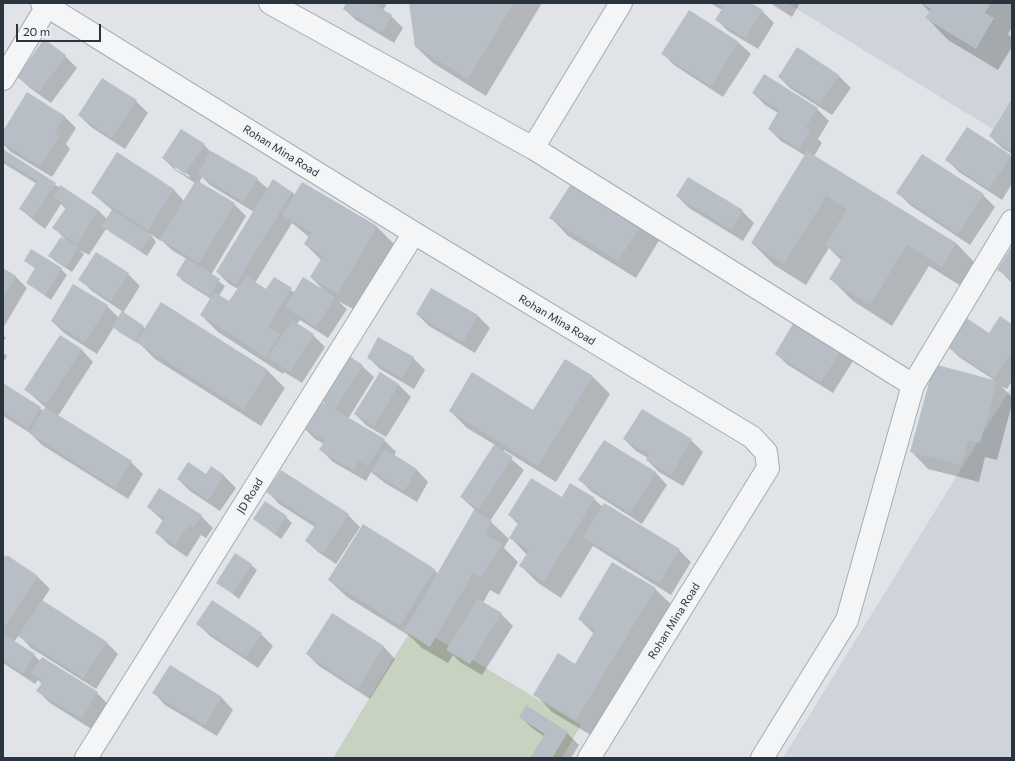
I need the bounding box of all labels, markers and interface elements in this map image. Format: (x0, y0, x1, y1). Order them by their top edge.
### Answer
scale bar (18, 16, 103, 42)
text: 20 m (23, 24, 50, 38)
street label: Rohan Mina Road (241, 122, 321, 180)
street label: Rohan Mina Road (516, 292, 598, 348)
street label: JD Road (234, 476, 266, 516)
street label: Rohan Mina Road (645, 581, 703, 661)

